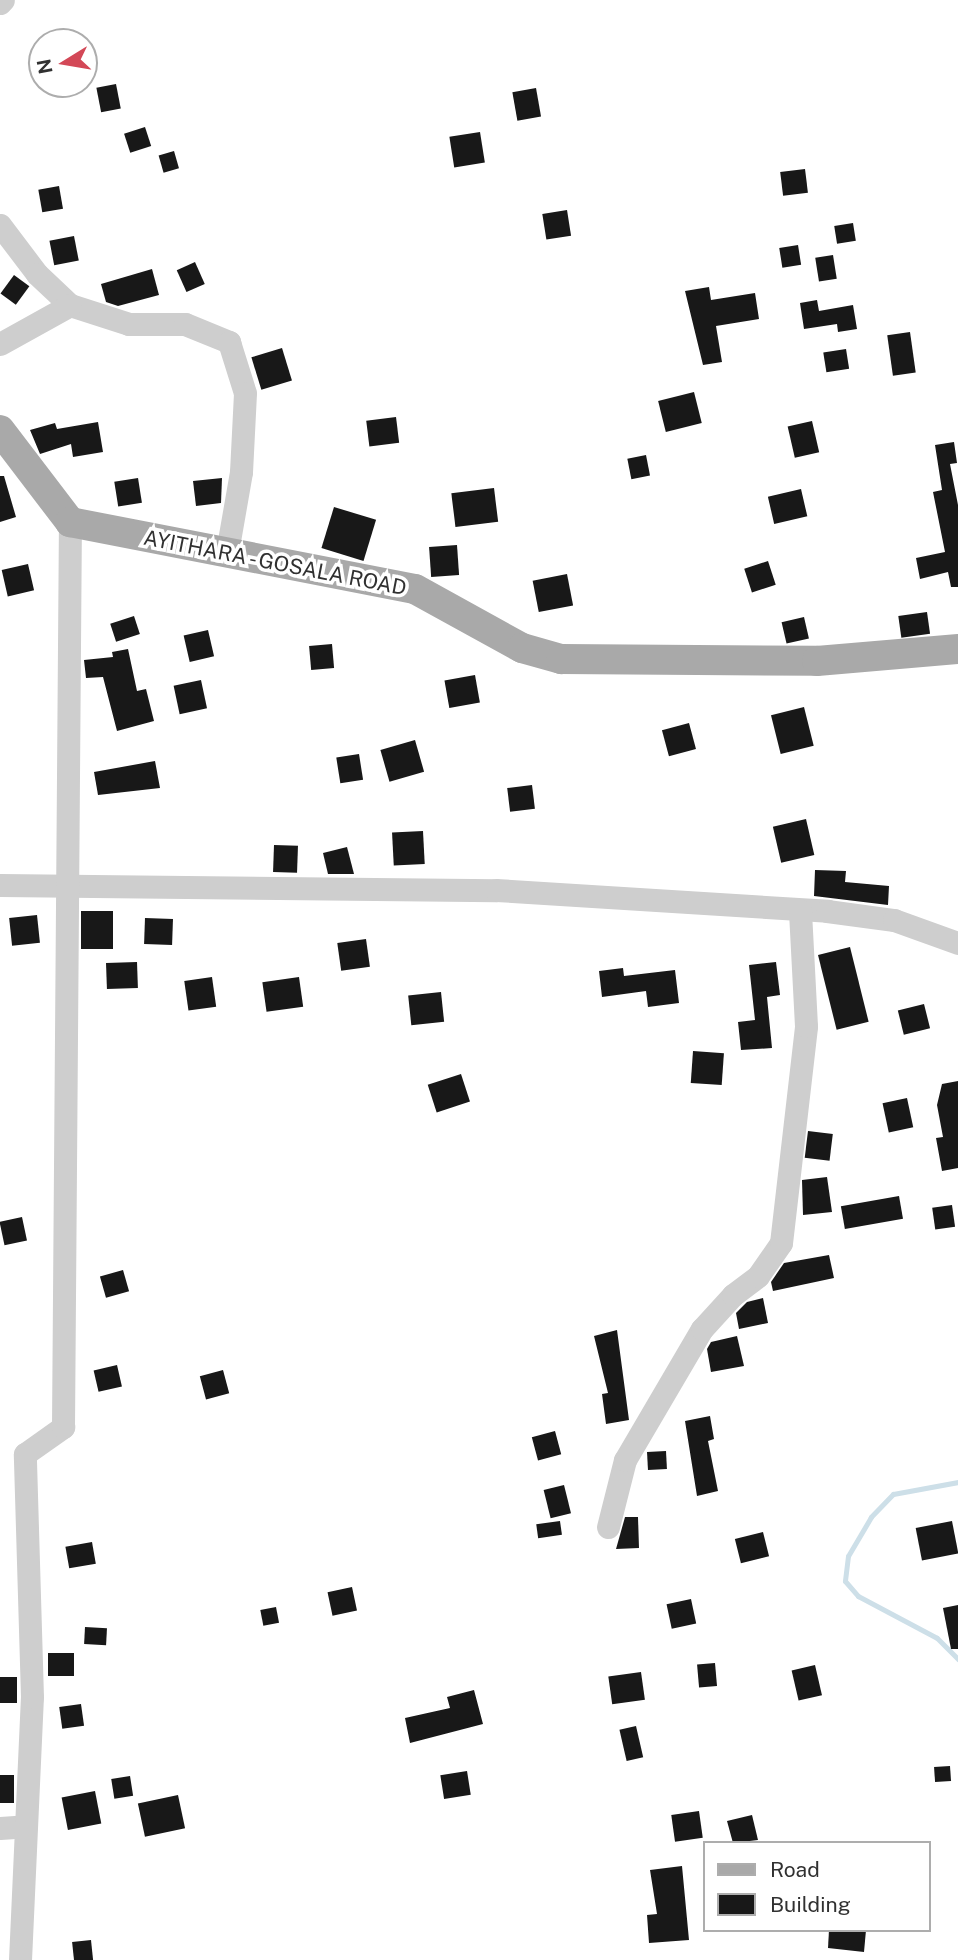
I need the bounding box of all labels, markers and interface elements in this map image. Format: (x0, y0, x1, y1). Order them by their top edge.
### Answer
north arrow (28, 28, 98, 98)
text: N (32, 57, 57, 76)
street label: AYITHARA - GOSALA ROAD (139, 525, 411, 601)
legend (702, 1841, 930, 1932)
text: Road (770, 1857, 820, 1882)
text: Building (770, 1892, 851, 1917)

